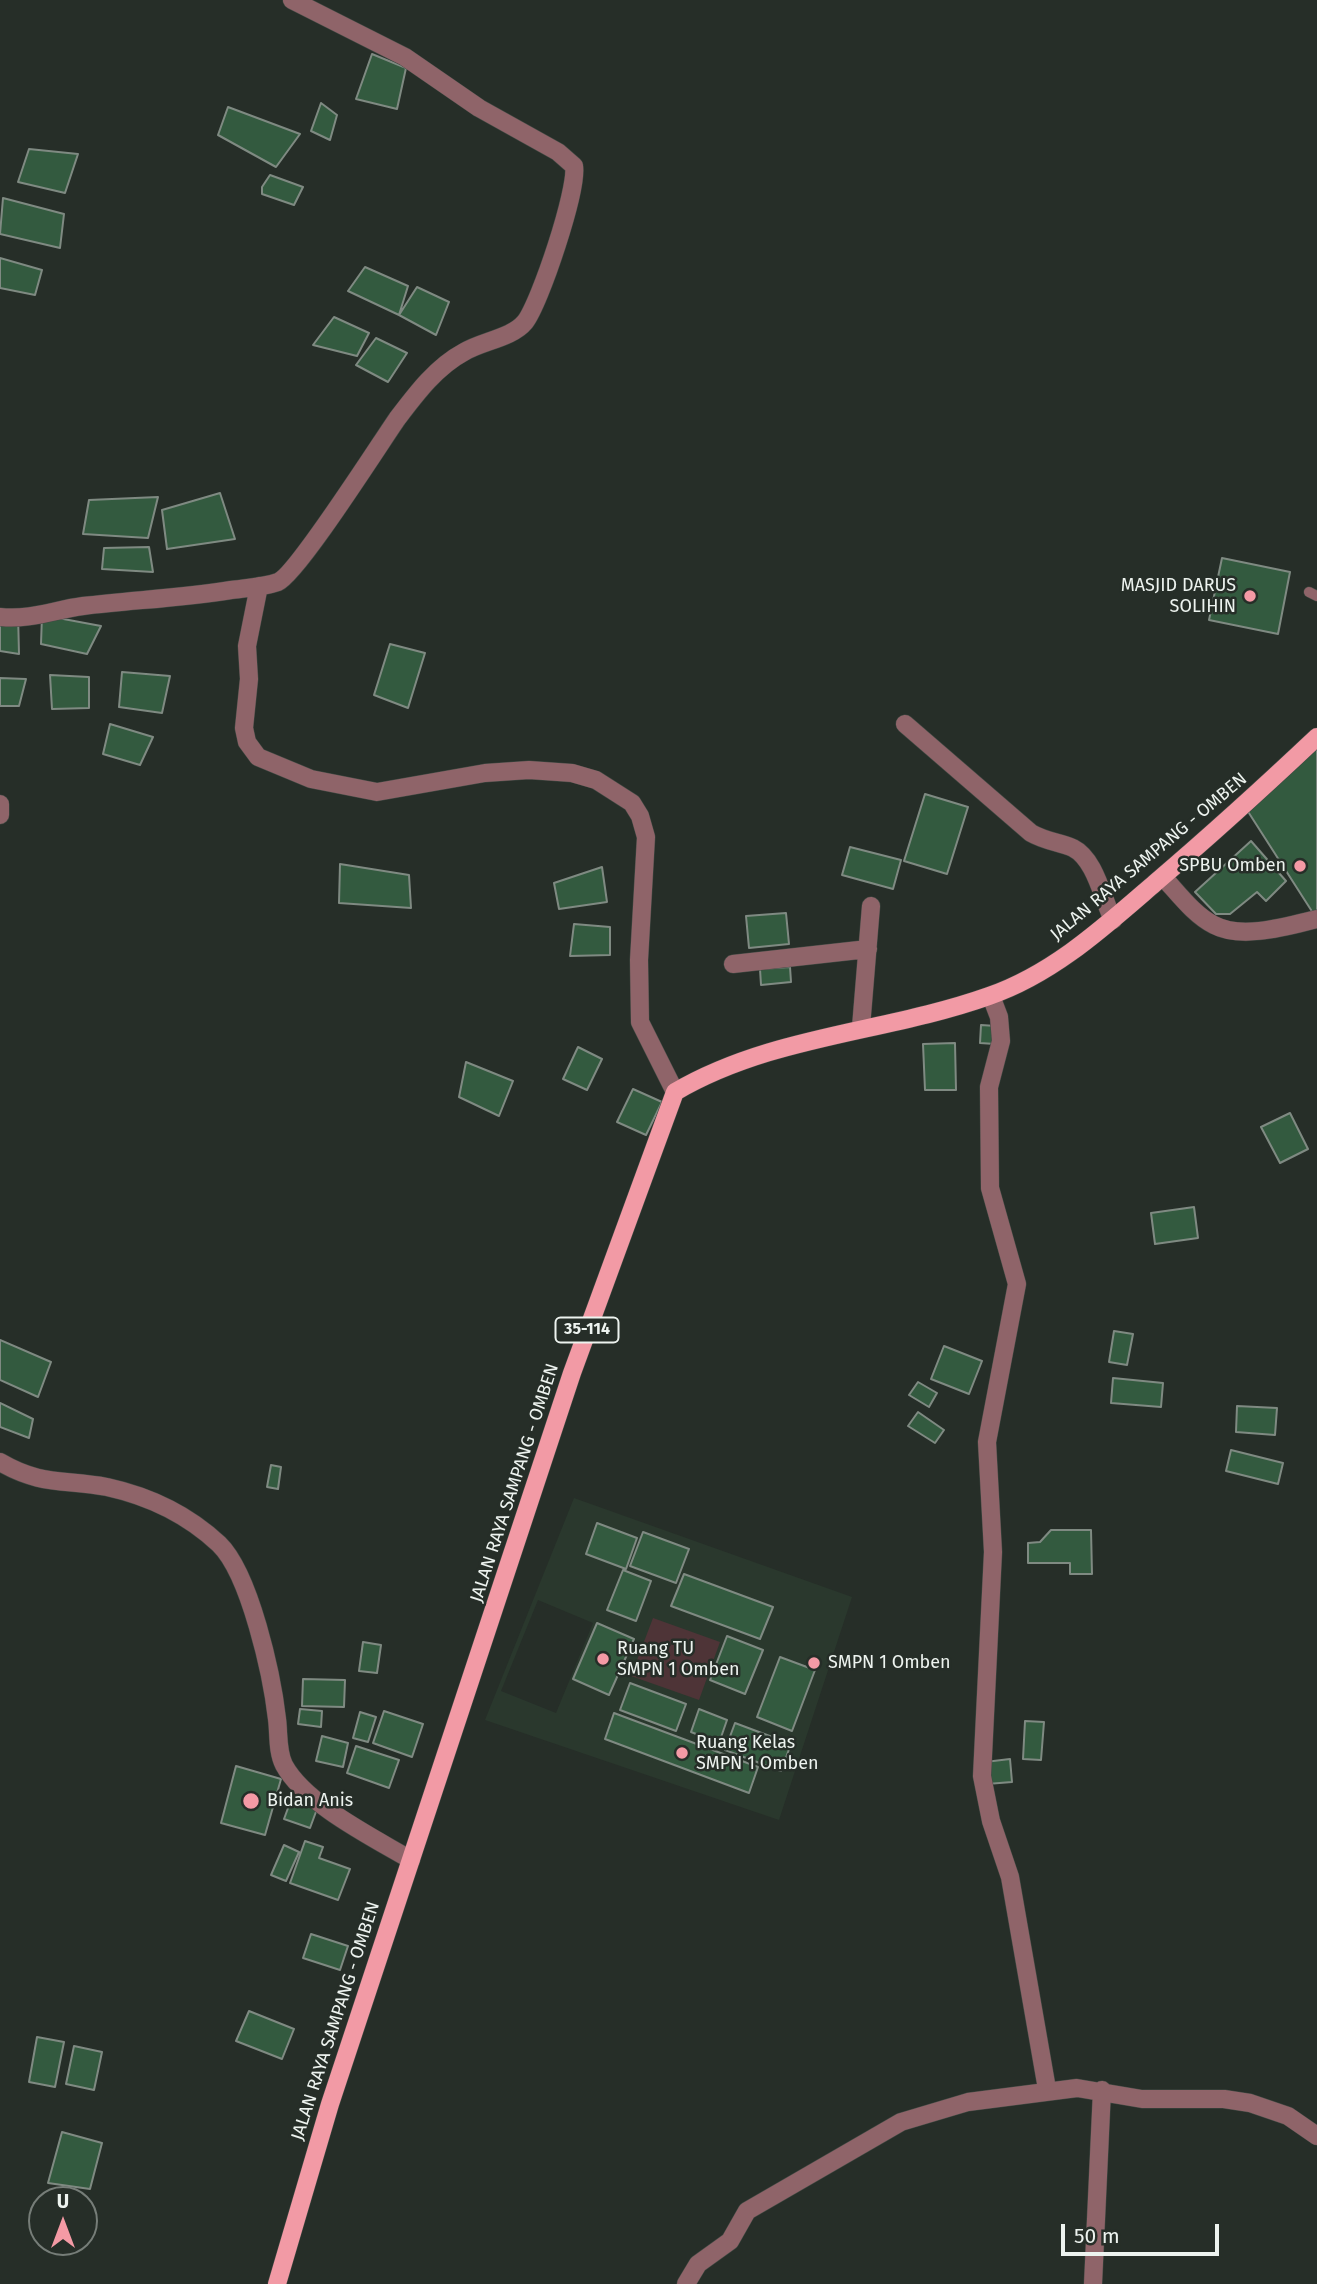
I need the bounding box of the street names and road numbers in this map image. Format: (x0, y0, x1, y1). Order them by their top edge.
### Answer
street label: JALAN RAYA SAMPANG - OMBEN (1046, 768, 1252, 946)
road number: 35-114 (556, 1318, 618, 1342)
street label: JALAN RAYA SAMPANG - OMBEN (466, 1361, 564, 1605)
street label: JALAN RAYA SAMPANG - OMBEN (287, 1899, 385, 2143)

